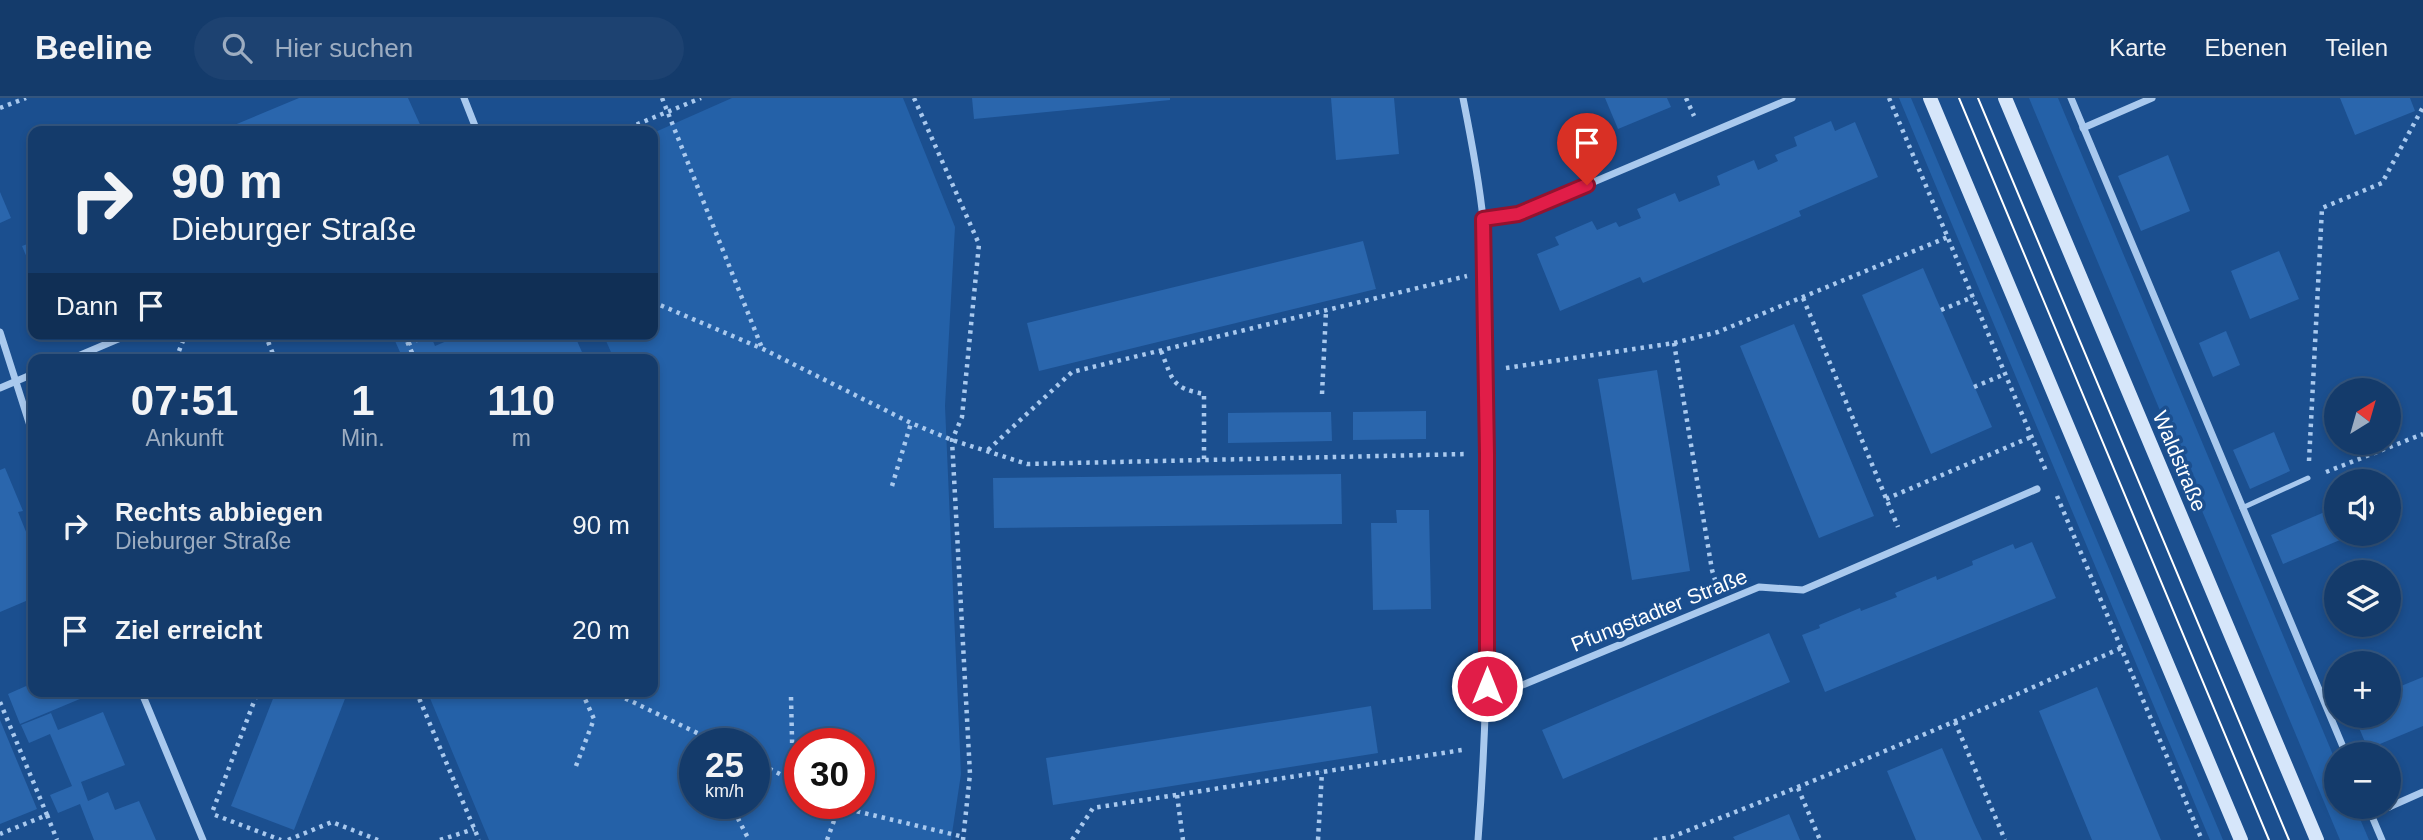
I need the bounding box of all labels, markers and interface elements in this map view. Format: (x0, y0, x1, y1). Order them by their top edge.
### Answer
search box (194, 17, 684, 80)
text: Beeline (35, 29, 152, 66)
icon: search (218, 29, 256, 67)
text: Hier suchen (274, 33, 413, 63)
text: Karte (2109, 34, 2167, 61)
text: Ebenen (2205, 34, 2287, 61)
text: Teilen (2325, 34, 2388, 61)
pin (1557, 113, 1617, 185)
icon: arrive (1568, 124, 1606, 162)
icon: right (56, 154, 147, 245)
text: 90 m (171, 154, 283, 208)
text: Dieburger Straße (171, 211, 416, 247)
icon: arrive (132, 287, 170, 325)
text: Dann (56, 291, 118, 321)
text: 07:51 (131, 377, 238, 424)
text: 1 (351, 377, 374, 424)
text: 110 (487, 377, 555, 424)
north arrow (2324, 378, 2401, 455)
map controls (2324, 378, 2401, 819)
street label: Waldstraße (2149, 407, 2211, 515)
text: Ankunft (146, 425, 224, 451)
text: Min. (341, 425, 385, 451)
text: m (512, 425, 531, 451)
button: sound (2324, 469, 2401, 546)
text: Rechts abbiegen (115, 497, 323, 527)
icon: right (56, 507, 94, 545)
text: 90 m (572, 510, 630, 540)
text: Dieburger Straße (115, 528, 291, 554)
button: layers (2324, 560, 2401, 637)
street label: Pfungstadter Straße (1568, 564, 1750, 656)
icon: arrive (56, 612, 94, 650)
text: Ziel erreicht (115, 615, 262, 645)
text: 20 m (572, 615, 630, 645)
position arrow (1450, 649, 1524, 723)
button: + (2324, 651, 2401, 728)
speed limit sign: 30 (784, 728, 875, 819)
button: − (2324, 742, 2401, 819)
text: 25 (705, 745, 744, 784)
text: km/h (705, 781, 744, 801)

